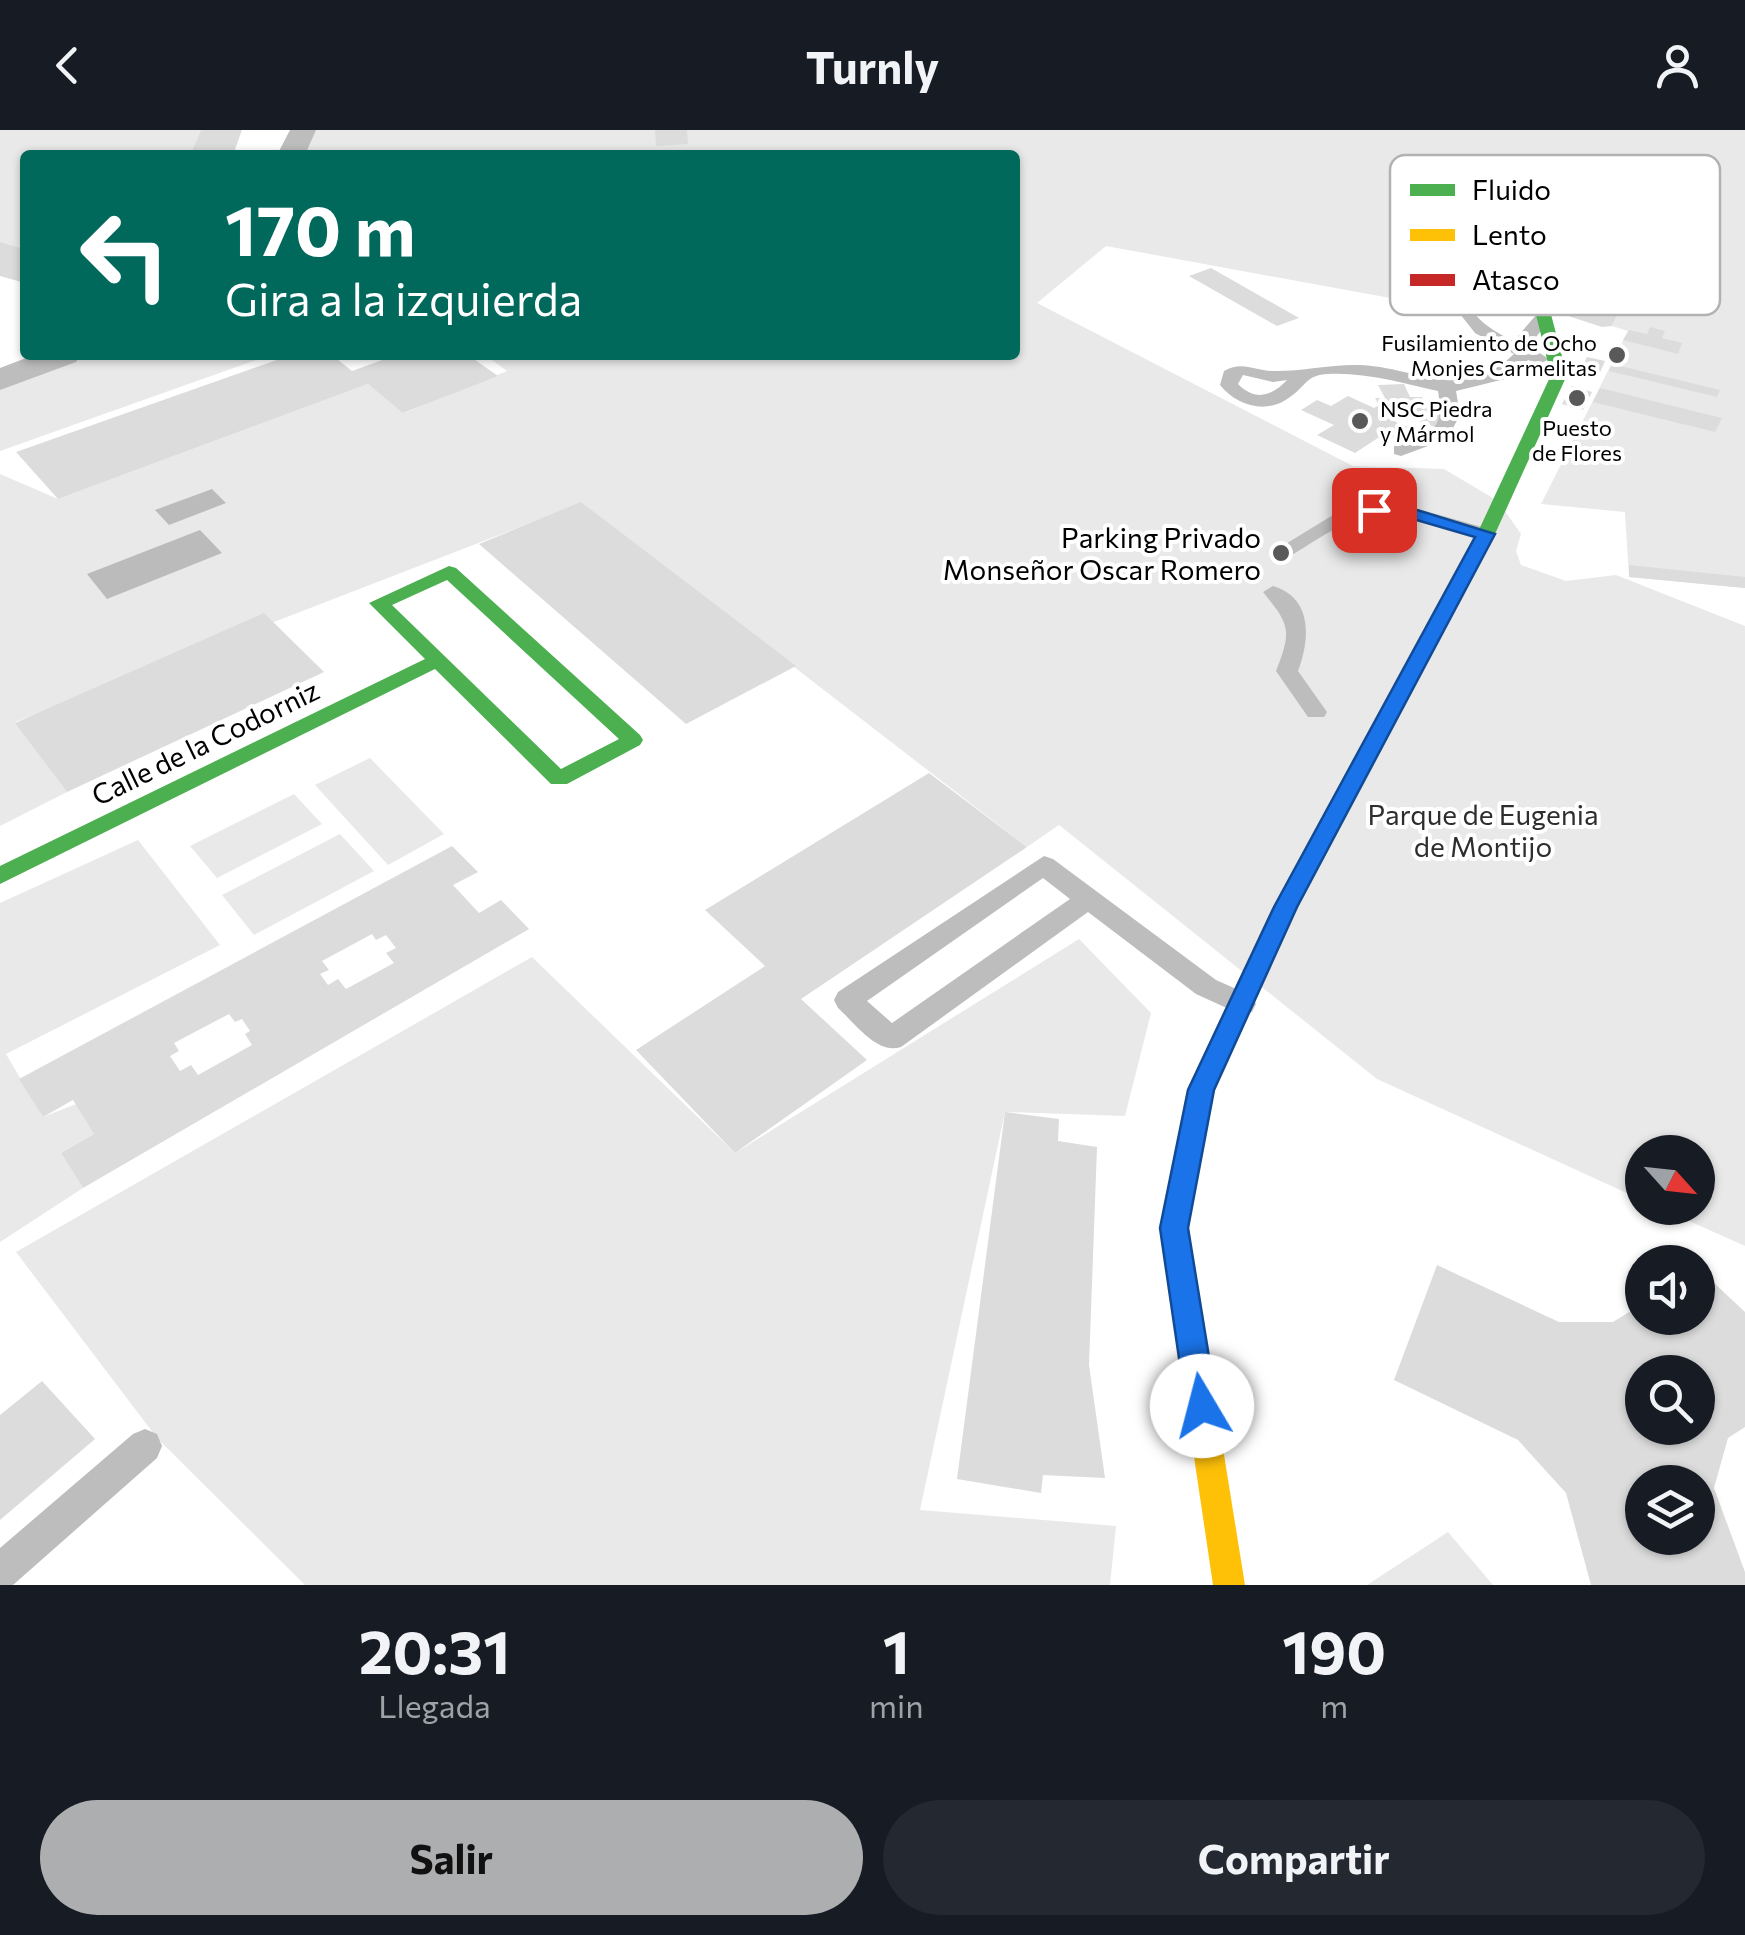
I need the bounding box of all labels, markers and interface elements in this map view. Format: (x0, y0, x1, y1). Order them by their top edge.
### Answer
icon: back (40, 38, 95, 93)
text: Turnly (806, 38, 939, 93)
icon: person (1650, 38, 1705, 93)
legend (1390, 155, 1720, 315)
text: Fluido (1472, 172, 1551, 206)
text: 170 m (225, 185, 416, 270)
icon: left (60, 190, 190, 320)
text: Lento (1472, 217, 1547, 251)
text: Atasco (1472, 262, 1560, 296)
text: Gira a la izquierda (225, 270, 582, 325)
place label: Fusilamiento de Ocho Monjes Carmelitas (1381, 329, 1597, 381)
marker: Fusilamiento de Ocho Monjes Carmelitas (1606, 344, 1628, 366)
marker: Puesto de Flores (1566, 387, 1588, 409)
place label: NSC Piedra y Mármol (1380, 395, 1493, 447)
marker: NSC Piedra y Mármol (1349, 410, 1371, 432)
place label: Puesto de Flores (1532, 414, 1622, 466)
pin (1332, 468, 1417, 553)
icon: arrive (1347, 483, 1402, 538)
place label: Parking Privado Monseñor Oscar Romero (943, 520, 1261, 586)
marker: Parking Privado Monseñor Oscar Romero (1270, 542, 1292, 564)
street label: Calle de la Codorniz (86, 672, 324, 812)
park label: Parque de Eugenia de Montijo (1367, 797, 1599, 863)
north arrow (1625, 1135, 1715, 1225)
map controls (1625, 1135, 1715, 1555)
button: sound (1625, 1245, 1715, 1335)
position arrow (1150, 1354, 1254, 1458)
button: search (1625, 1355, 1715, 1445)
button: layers (1625, 1465, 1715, 1555)
text: 20:31 (359, 1613, 510, 1686)
text: 1 (883, 1613, 910, 1686)
text: 190 (1282, 1613, 1386, 1686)
text: Llegada (378, 1685, 491, 1725)
text: min (869, 1685, 924, 1725)
text: m (1320, 1685, 1348, 1725)
button: Salir (40, 1800, 863, 1915)
button: Compartir (883, 1800, 1705, 1915)

